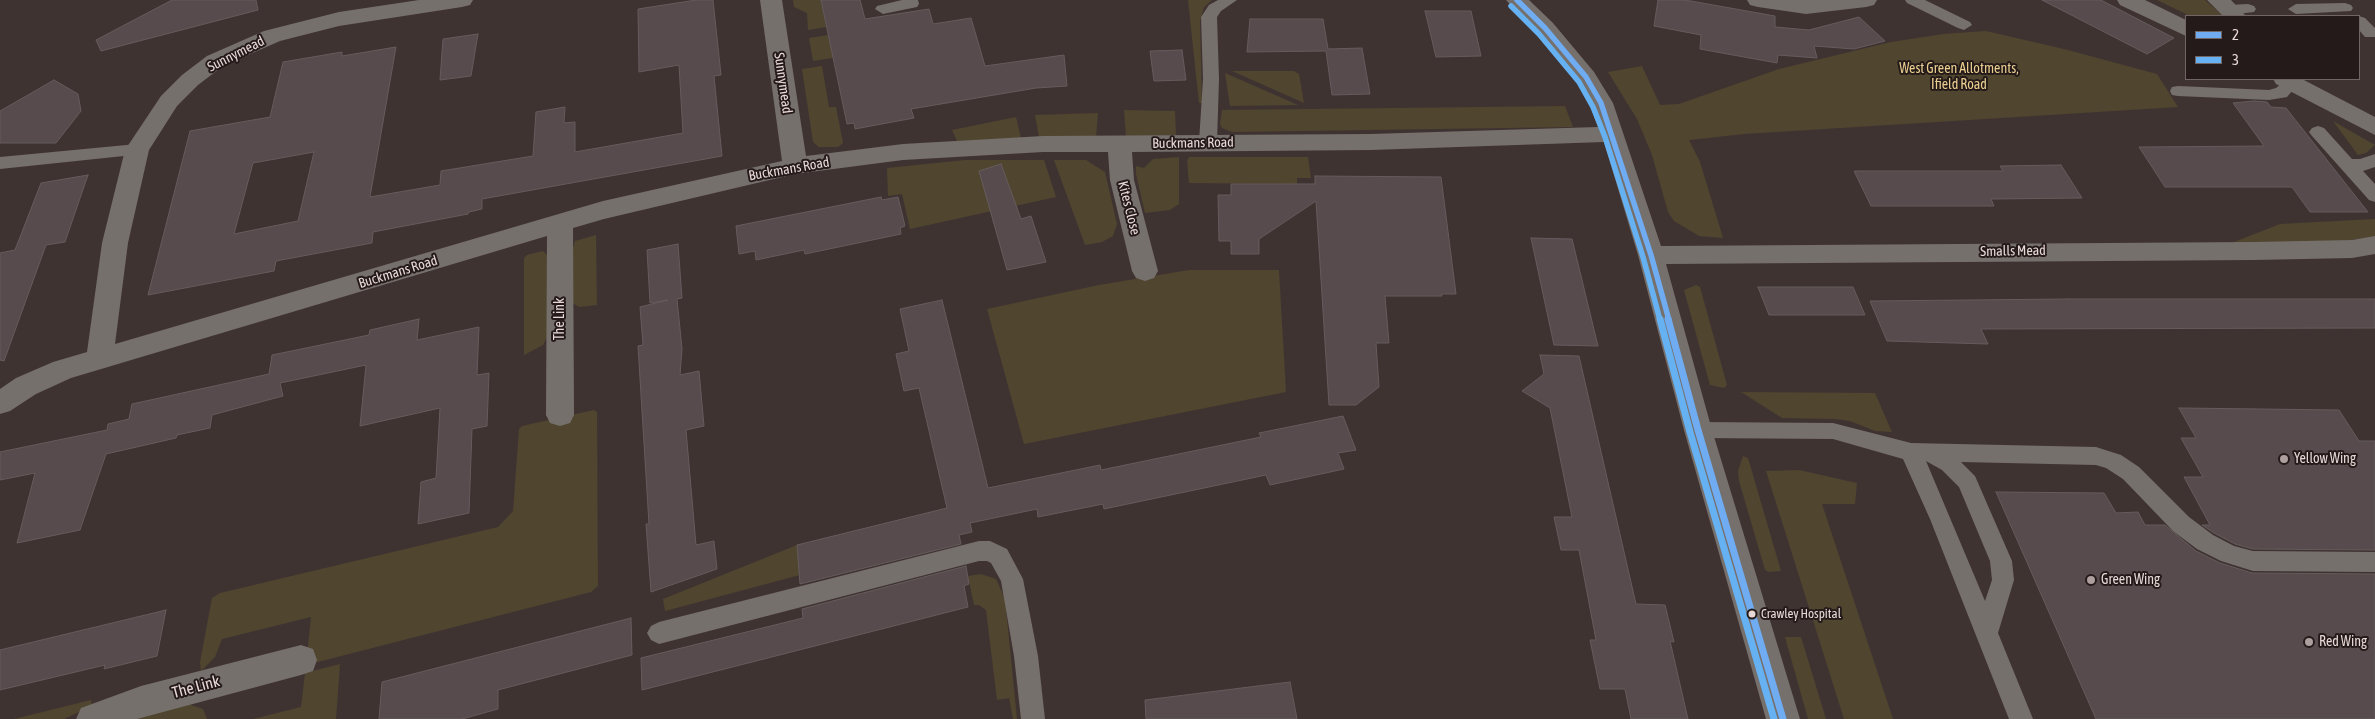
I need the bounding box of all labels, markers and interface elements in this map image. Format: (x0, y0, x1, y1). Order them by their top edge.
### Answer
legend (2185, 15, 2360, 80)
text: 2 (2232, 26, 2239, 43)
street label: Sunnymead (205, 33, 267, 75)
street label: Sunnymead (770, 51, 796, 115)
text: 3 (2232, 51, 2239, 68)
park label: West Green Allotments, Ifield Road (1899, 61, 2019, 94)
street label: Buckmans Road (1152, 134, 1234, 152)
street label: Buckmans Road (747, 154, 831, 184)
street label: Kites Close (1114, 179, 1144, 237)
street label: Smalls Mead (1980, 242, 2046, 260)
street label: Buckmans Road (356, 252, 440, 292)
street label: The Link (552, 298, 568, 340)
place label: Yellow Wing (2294, 451, 2356, 467)
marker: Yellow Wing (2278, 453, 2290, 465)
place label: Green Wing (2101, 572, 2160, 588)
marker: Green Wing (2085, 574, 2097, 586)
place label: Crawley Hospital (1761, 606, 1841, 622)
marker: Crawley Hospital (1747, 609, 1757, 619)
place label: Red Wing (2319, 634, 2367, 650)
marker: Red Wing (2303, 636, 2315, 648)
street label: The Link (170, 671, 222, 703)

